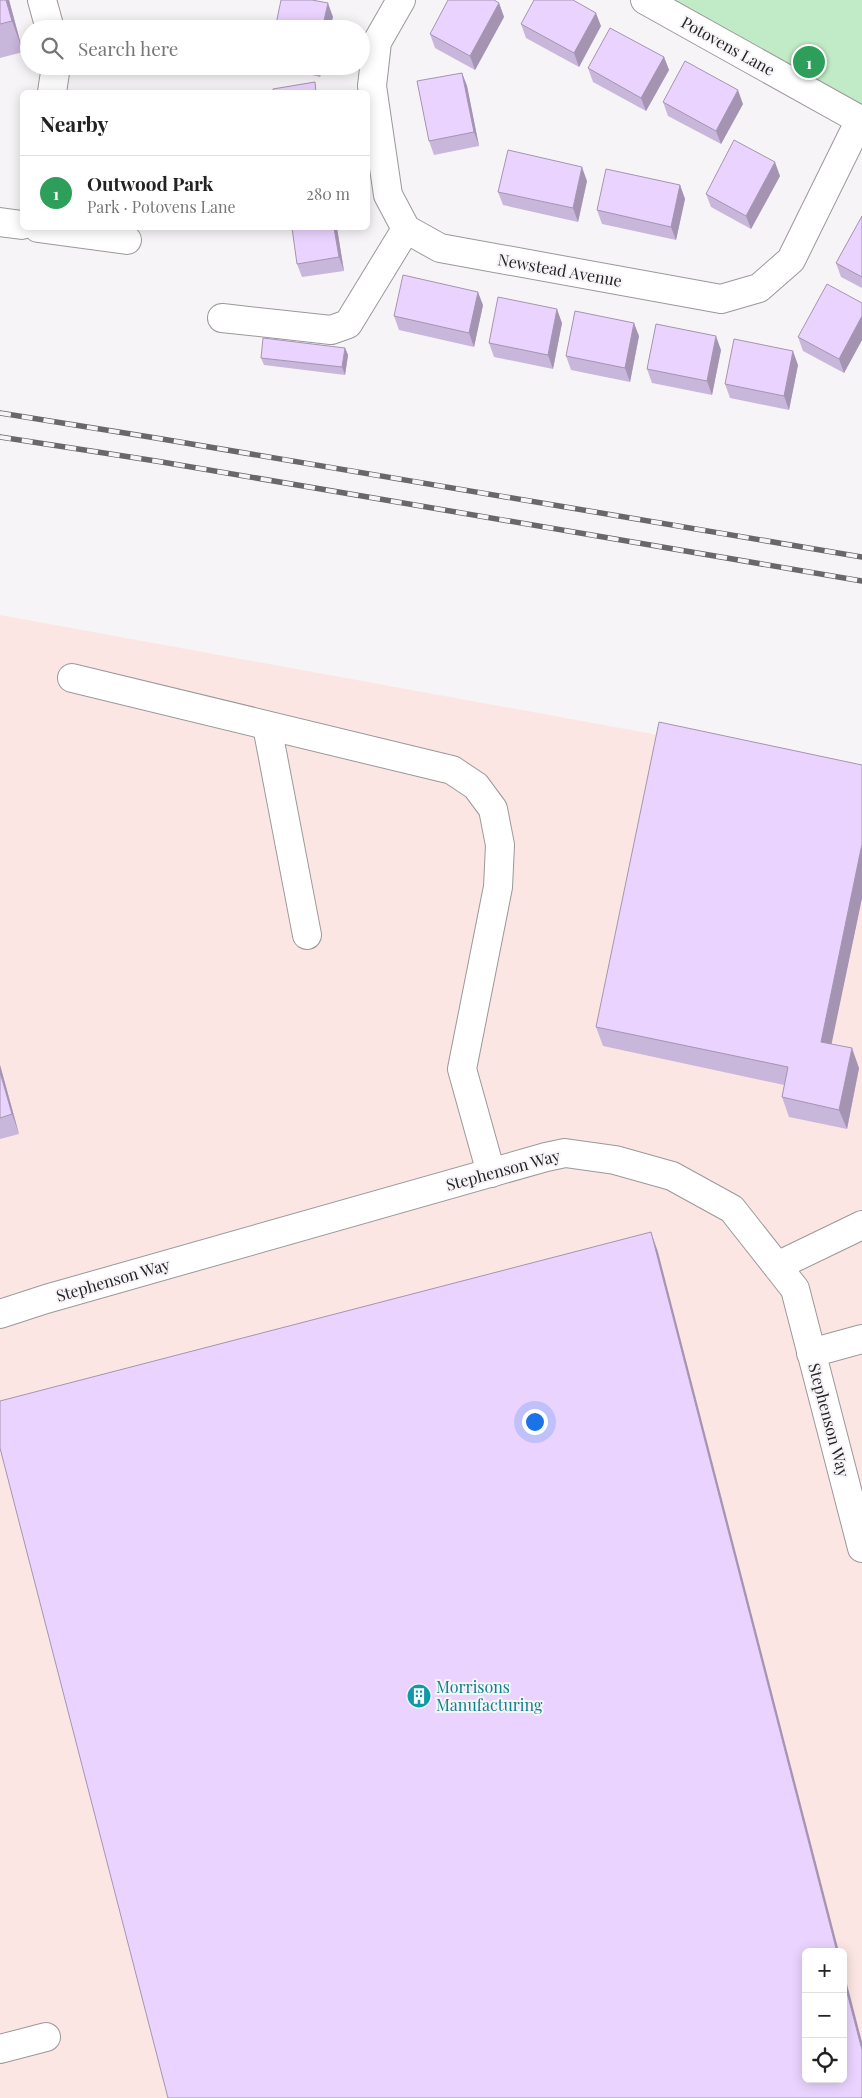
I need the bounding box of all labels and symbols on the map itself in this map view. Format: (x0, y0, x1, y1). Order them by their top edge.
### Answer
street label: Potovens Lane (678, 11, 779, 80)
pin: 1 (793, 43, 825, 81)
street label: Newstead Avenue (496, 248, 624, 291)
street label: Stephenson Way (444, 1144, 562, 1195)
street label: Stephenson Way (54, 1253, 172, 1306)
street label: Stephenson Way (804, 1361, 855, 1479)
your location (522, 1409, 548, 1435)
place label: Morrisons Manufacturing (436, 1676, 543, 1715)
building icon: Morrisons Manufacturing (406, 1683, 432, 1709)

